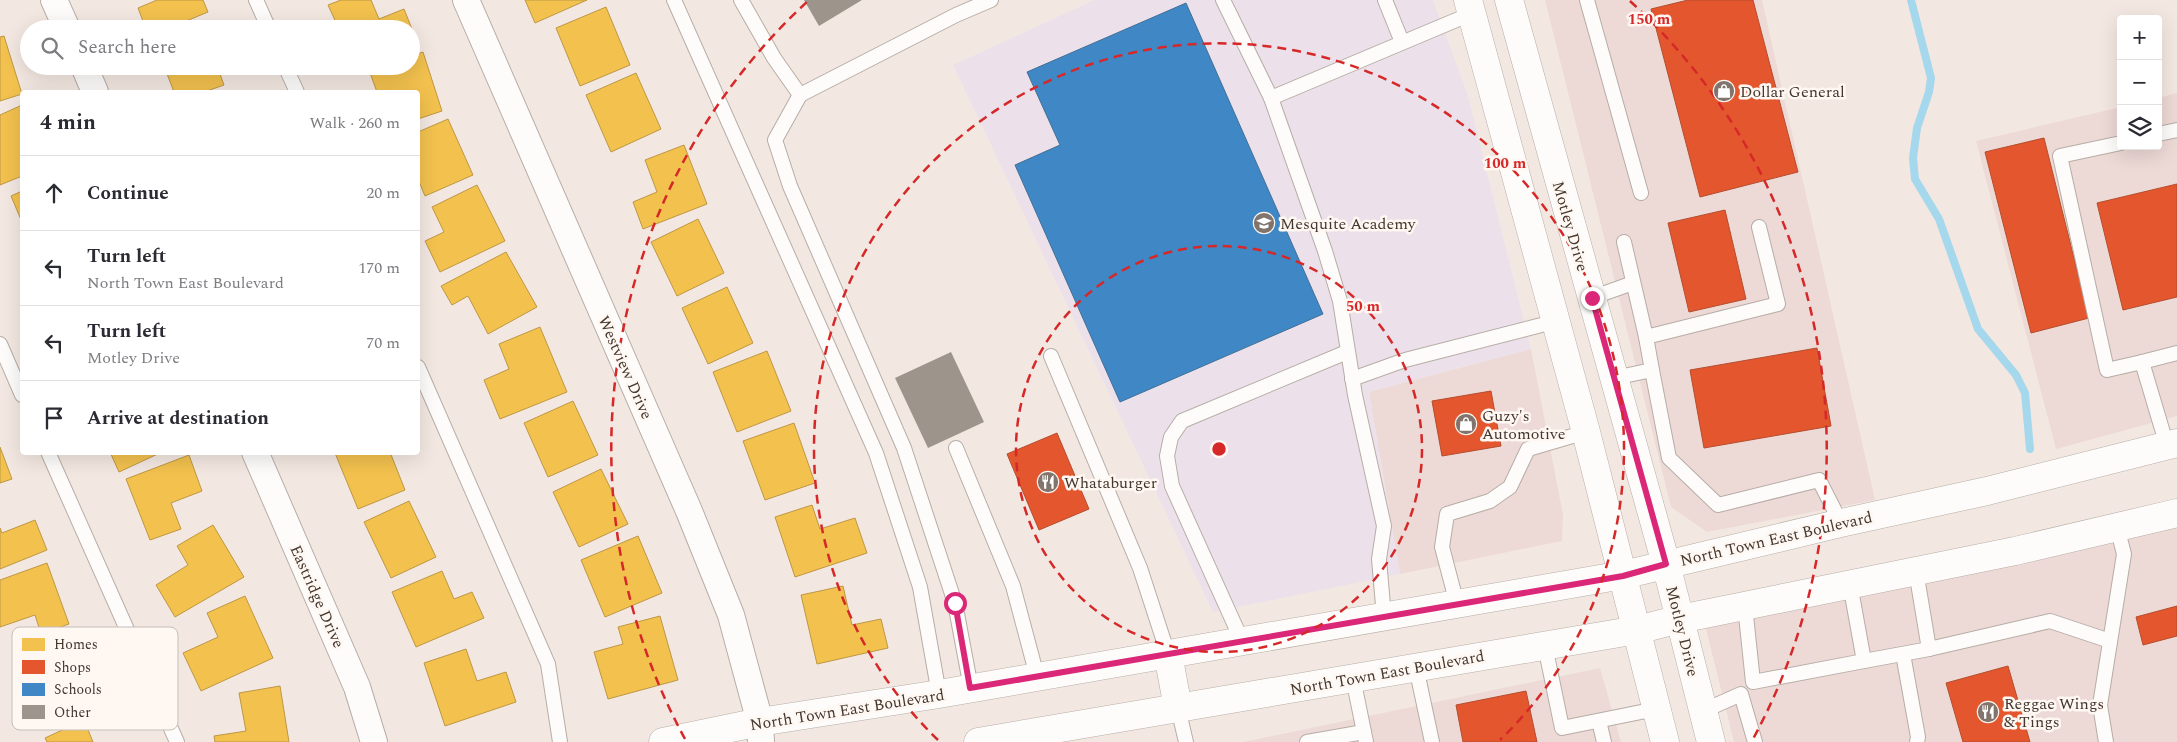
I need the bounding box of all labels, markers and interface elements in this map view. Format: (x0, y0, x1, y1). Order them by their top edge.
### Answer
text: 150 m (1628, 8, 1671, 31)
map controls (2117, 15, 2162, 150)
button: + (2117, 15, 2162, 60)
search box (20, 20, 420, 75)
text: Search here (78, 33, 177, 62)
icon: search (38, 34, 66, 62)
button: − (2117, 60, 2162, 105)
shop icon: Dollar General (1712, 79, 1736, 103)
place label: Dollar General (1740, 80, 1845, 104)
button: layers (2117, 105, 2162, 150)
text: 4 min (40, 107, 96, 139)
text: Walk · 260 m (309, 111, 400, 135)
text: 100 m (1484, 152, 1527, 175)
street label: Motley Drive (1546, 178, 1594, 274)
icon: ahead (40, 179, 68, 207)
text: Continue (87, 179, 169, 208)
text: 20 m (366, 181, 400, 205)
school or university icon: Mesquite Academy (1252, 211, 1276, 235)
place label: Mesquite Academy (1280, 212, 1417, 236)
text: Turn left (87, 242, 166, 271)
icon: left (40, 254, 68, 282)
text: 170 m (358, 256, 400, 280)
text: North Town East Boulevard (87, 271, 284, 295)
route end (1581, 287, 1604, 310)
text: 50 m (1346, 295, 1381, 318)
street label: Westview Drive (592, 312, 659, 423)
text: Turn left (87, 317, 166, 346)
icon: left (40, 329, 68, 357)
text: 70 m (366, 331, 400, 355)
text: Motley Drive (87, 346, 180, 370)
icon: arrive (40, 404, 68, 432)
text: Arrive at destination (87, 404, 269, 433)
place label: Guzy's Automotive (1482, 404, 1565, 446)
shop icon: Guzy's Automotive (1454, 412, 1478, 436)
centre of rings (1210, 440, 1228, 458)
restaurant icon: Whataburger (1036, 470, 1060, 494)
place label: Whataburger (1064, 471, 1157, 495)
street label: North Town East Boulevard (1678, 505, 1875, 573)
street label: Eastridge Drive (284, 541, 351, 652)
street label: Motley Drive (1659, 583, 1705, 679)
route start (944, 592, 967, 615)
legend (12, 627, 178, 730)
text: Homes (54, 634, 98, 655)
street label: North Town East Boulevard (1288, 644, 1486, 702)
text: Shops (54, 657, 91, 678)
text: Schools (54, 679, 102, 700)
street label: North Town East Boulevard (748, 683, 946, 737)
place label: Reggae Wings & Tings (2004, 692, 2104, 734)
restaurant icon: Reggae Wings & Tings (1976, 700, 2000, 724)
text: Other (54, 702, 91, 723)

